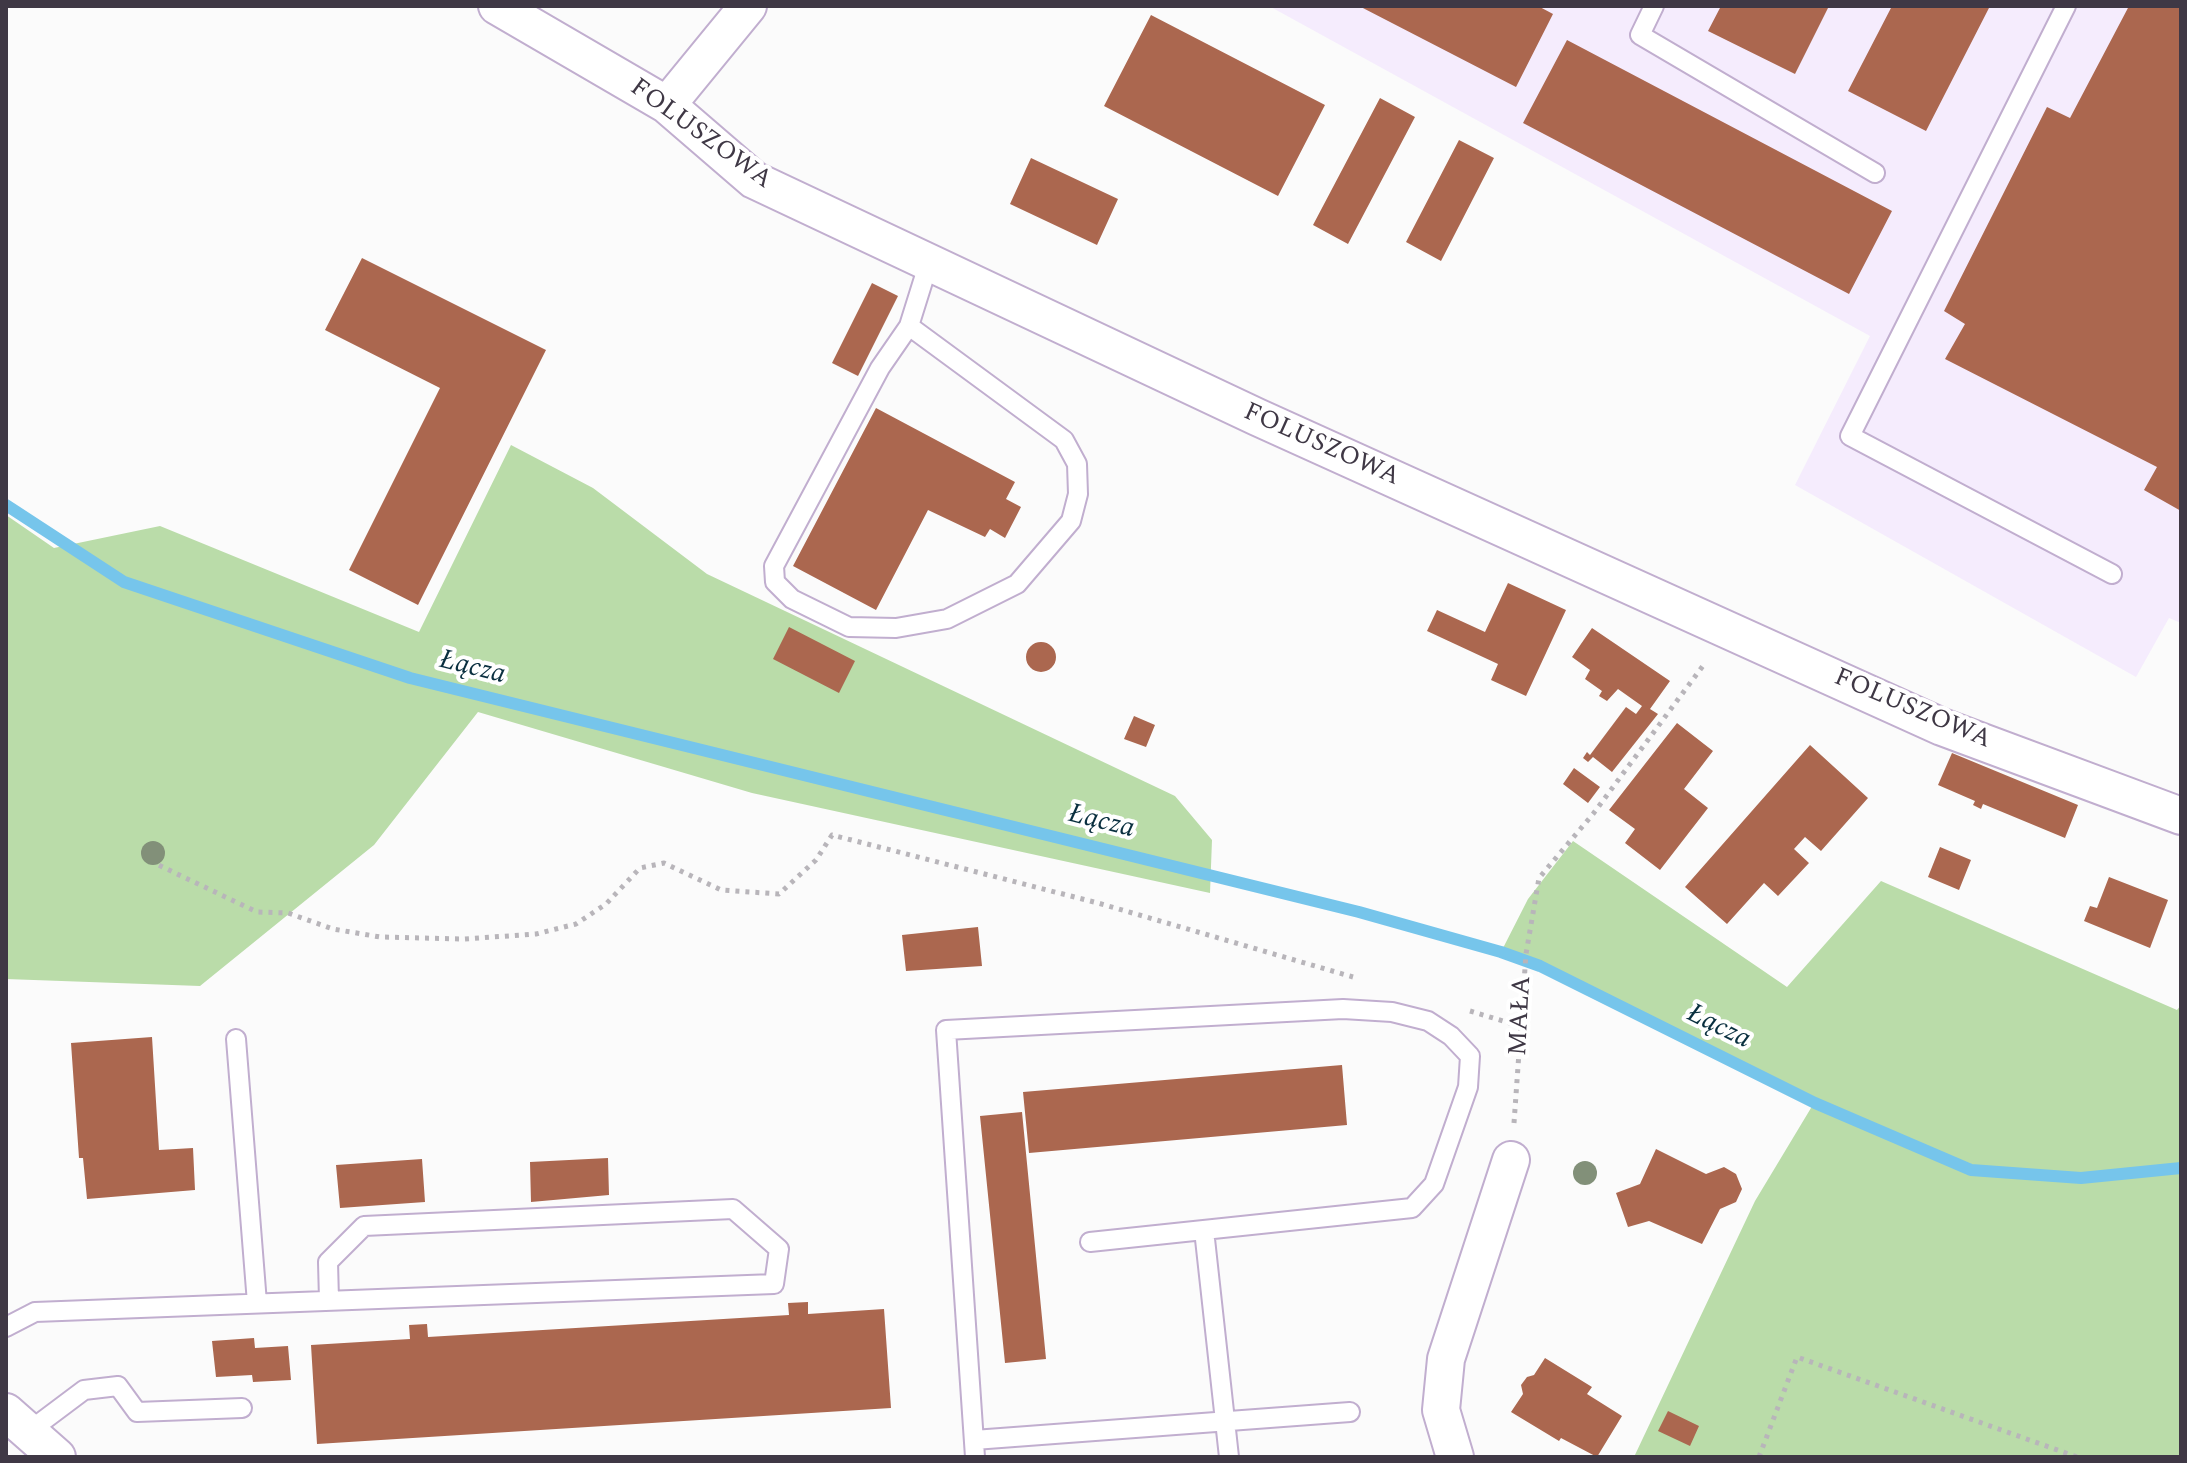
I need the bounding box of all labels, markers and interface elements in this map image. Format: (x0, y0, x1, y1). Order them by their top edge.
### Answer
street label: FOLUSZOWA (623, 73, 777, 197)
street label: FOLUSZOWA (1238, 398, 1404, 494)
water label: Łącza (435, 645, 509, 693)
street label: FOLUSZOWA (1829, 663, 1995, 757)
water label: Łącza (1064, 799, 1138, 847)
street label: MAŁA (1504, 975, 1540, 1057)
water label: Łącza (1680, 998, 1756, 1058)

